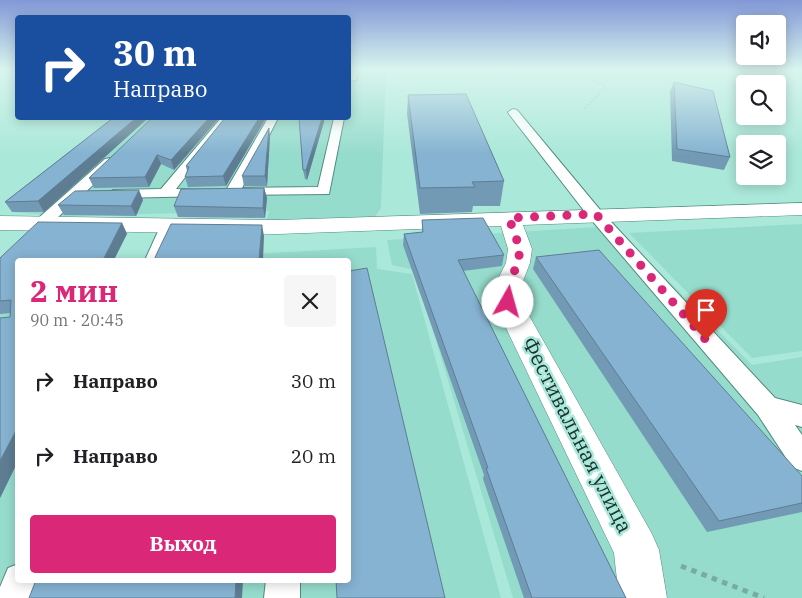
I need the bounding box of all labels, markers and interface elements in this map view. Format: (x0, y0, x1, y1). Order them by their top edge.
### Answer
map controls (736, 15, 786, 185)
button: sound (736, 15, 786, 65)
text: 30 m (113, 30, 197, 76)
icon: right (30, 35, 95, 100)
text: Направо (113, 74, 207, 103)
button: search (736, 75, 786, 125)
button: layers (736, 135, 786, 185)
text: 2 мин (30, 271, 118, 310)
button: close (284, 275, 336, 327)
position arrow (481, 275, 533, 327)
pin (685, 289, 727, 340)
icon: arrive (692, 296, 720, 324)
text: 90 m · 20:45 (30, 310, 124, 330)
street label: Фестивальная улица (516, 332, 639, 537)
icon: right (30, 367, 58, 395)
text: Направо (73, 369, 158, 393)
text: 30 m (291, 369, 336, 393)
icon: right (30, 442, 58, 470)
text: Направо (73, 444, 158, 468)
text: 20 m (291, 444, 336, 468)
button: Выход (30, 515, 336, 573)

